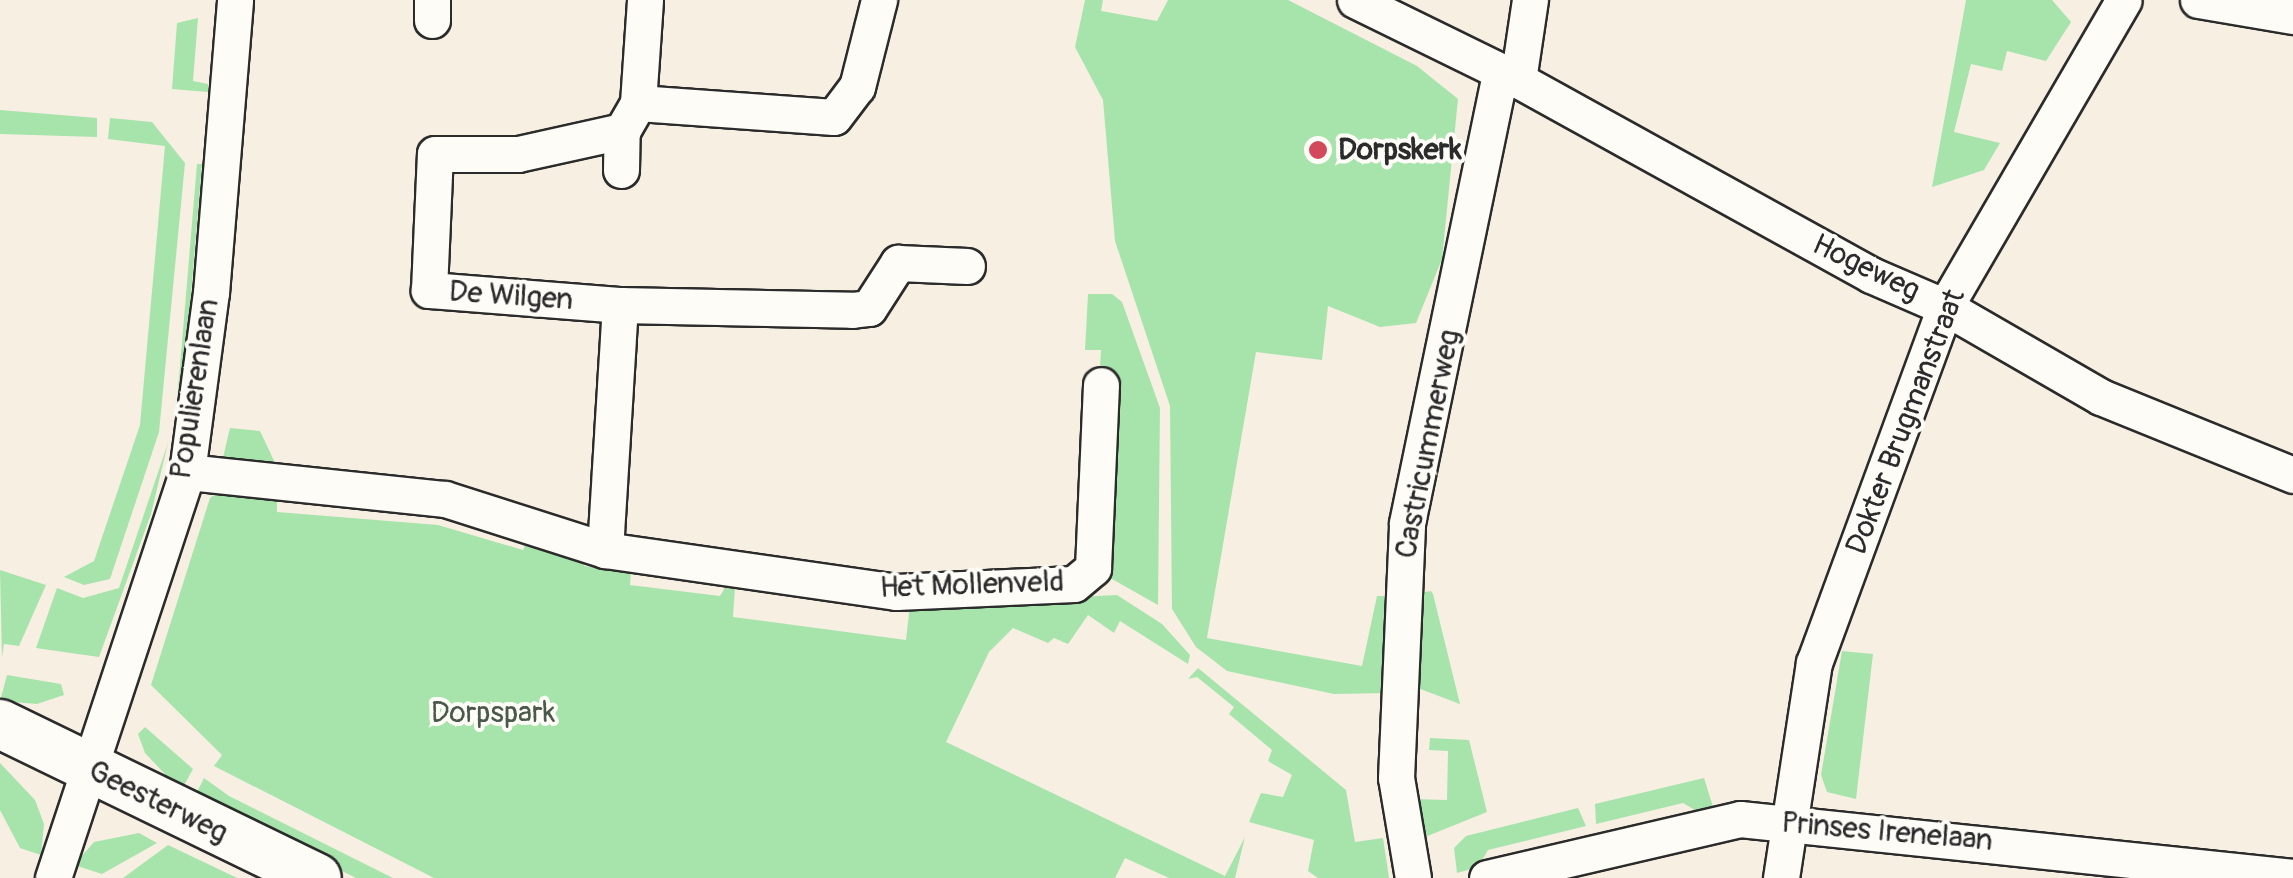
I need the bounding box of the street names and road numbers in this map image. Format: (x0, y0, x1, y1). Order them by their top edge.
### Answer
street label: Hogeweg (1806, 227, 1926, 309)
street label: De Wilgen (448, 274, 574, 318)
street label: Dokter Brugmanstraat (1839, 284, 1973, 560)
street label: Populierenlaan (163, 296, 227, 482)
street label: Castricummerweg (1388, 327, 1468, 561)
street label: Het Mollenveld (879, 564, 1065, 606)
street label: Geesterweg (82, 753, 234, 851)
street label: Prinses Irenelaan (1780, 805, 1994, 859)

